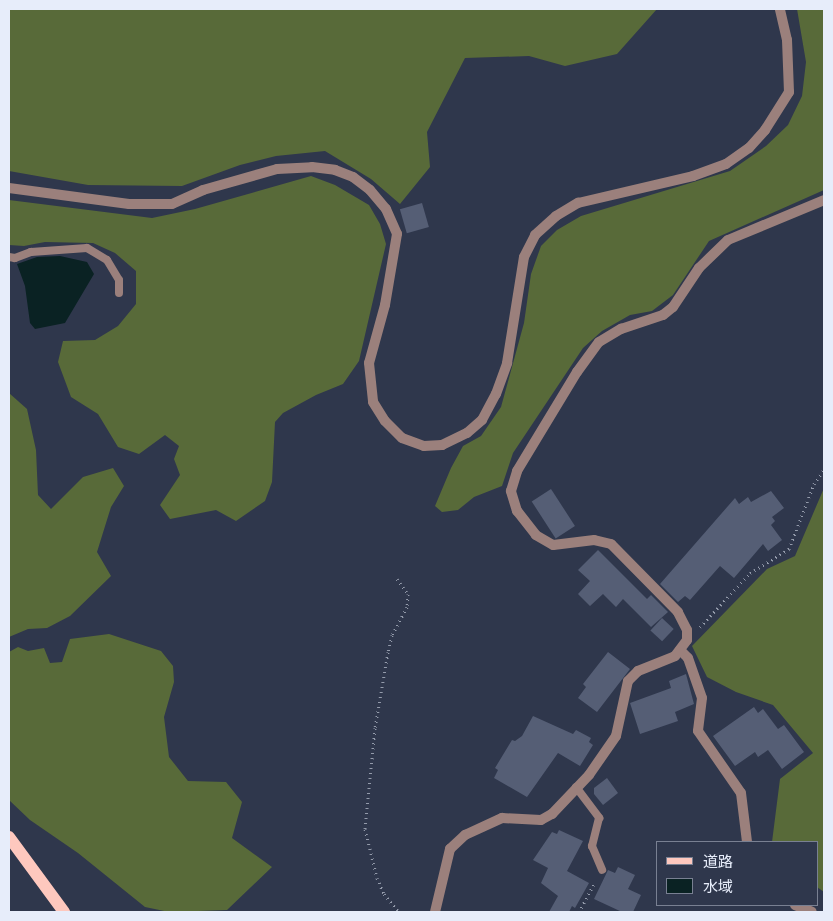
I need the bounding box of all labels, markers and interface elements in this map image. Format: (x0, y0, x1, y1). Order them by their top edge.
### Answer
legend (656, 841, 818, 906)
text: 道路 (703, 853, 733, 871)
text: 水域 (703, 878, 733, 896)

